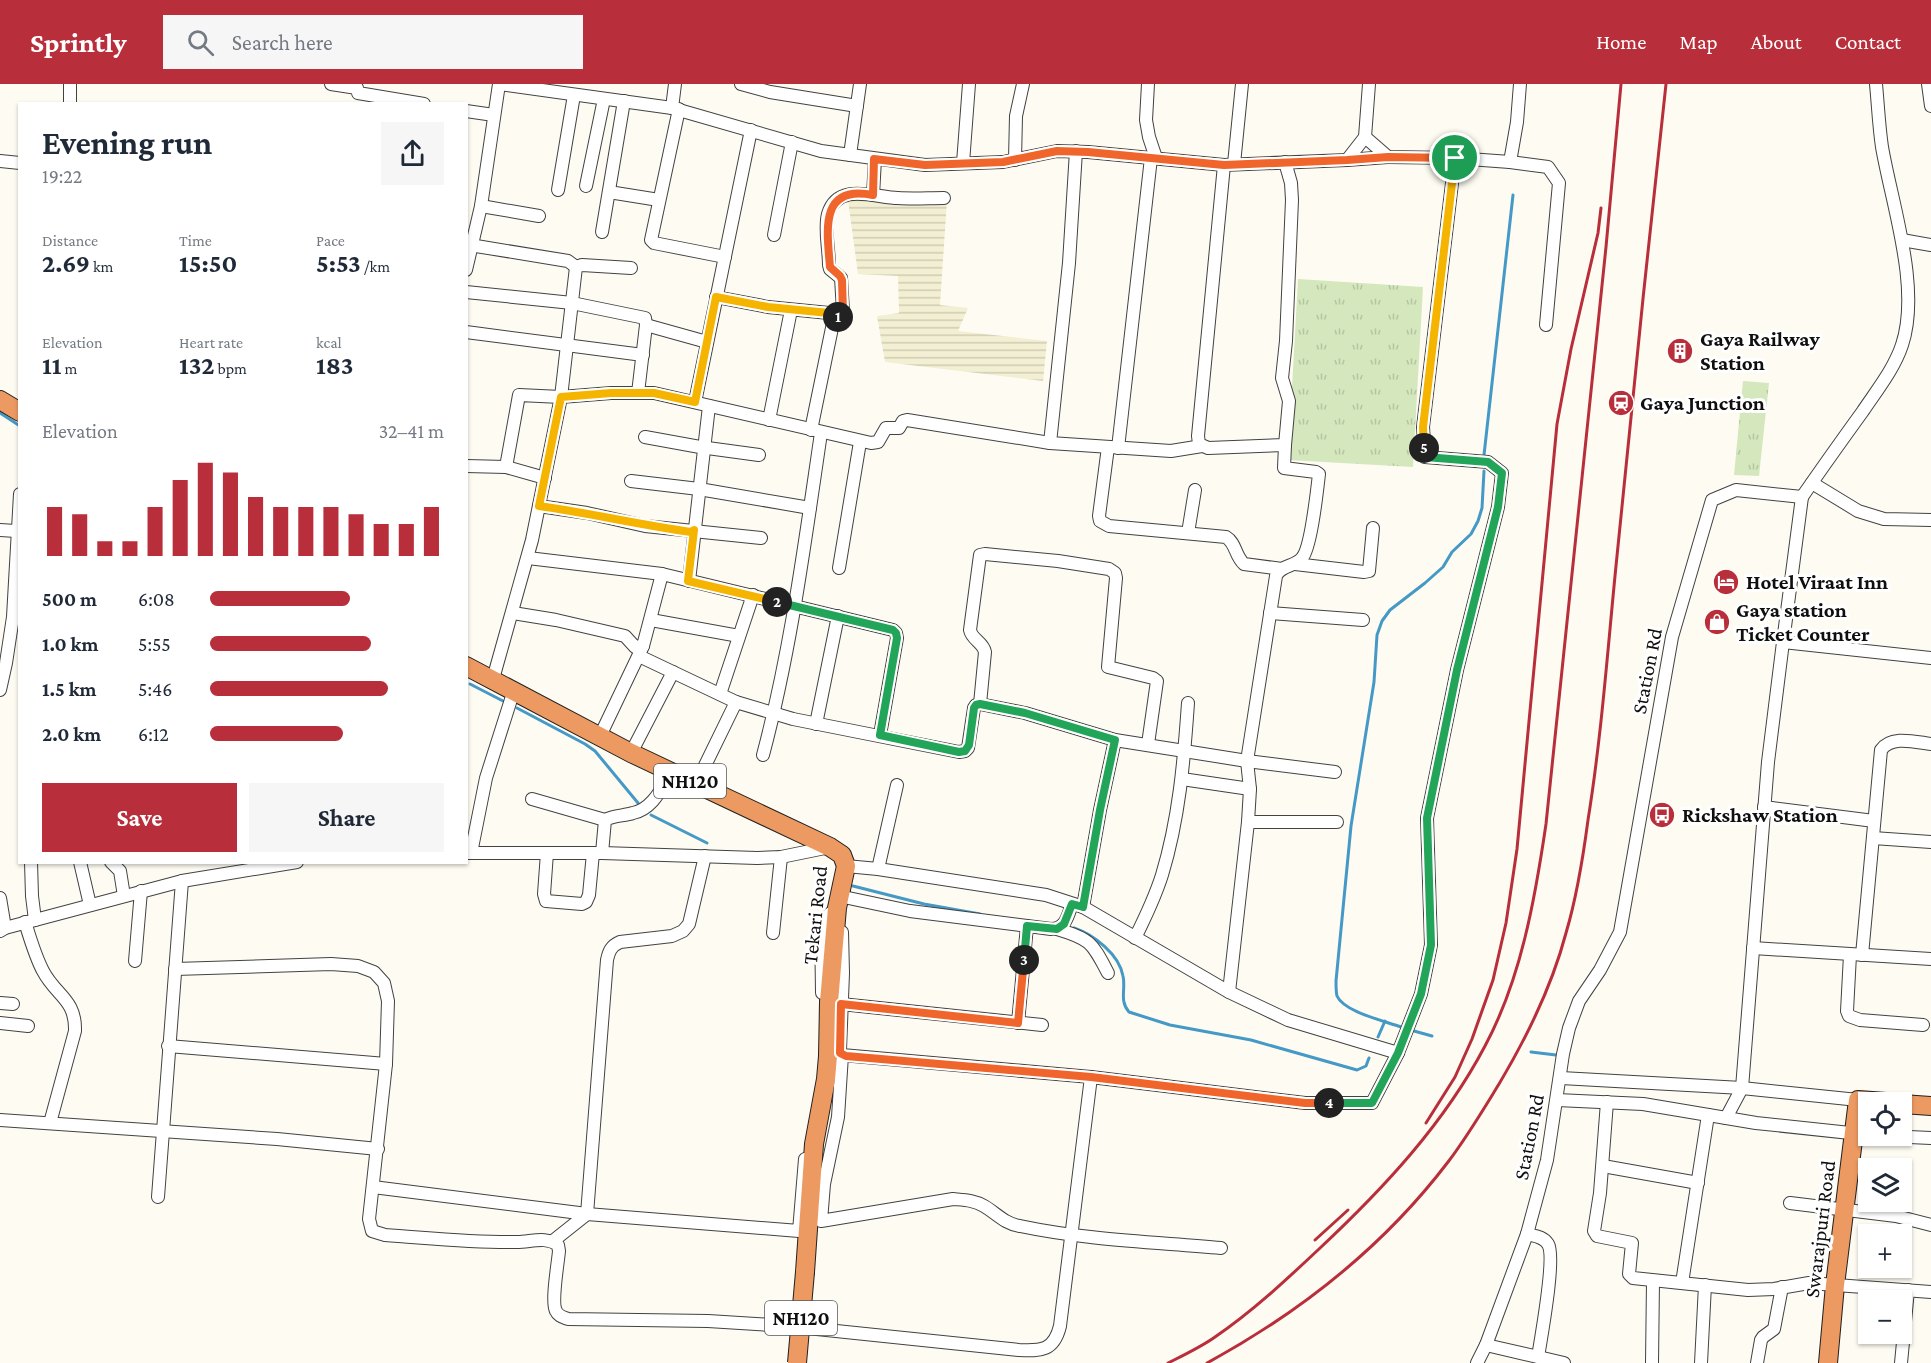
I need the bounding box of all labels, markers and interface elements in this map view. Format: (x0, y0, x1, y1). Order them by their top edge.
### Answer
search box (163, 15, 583, 69)
icon: search (184, 26, 217, 59)
text: Sprintly (30, 27, 127, 58)
text: Search here (232, 30, 333, 55)
text: Home (1596, 30, 1646, 54)
text: Map (1679, 30, 1718, 54)
text: About (1751, 30, 1802, 54)
text: Contact (1835, 30, 1901, 54)
button: share (381, 122, 444, 185)
text: Evening run (42, 124, 212, 161)
pin (1429, 132, 1480, 183)
icon: arrive (1438, 141, 1471, 174)
text: 19:22 (42, 165, 82, 187)
text: Distance (42, 232, 98, 249)
text: Time (179, 232, 212, 249)
text: Pace (316, 232, 345, 249)
text: 2.69 (42, 249, 90, 278)
text: 15:50 (179, 249, 237, 278)
text: 5:53 (316, 249, 361, 278)
text: km (90, 258, 113, 275)
text: /km (361, 258, 390, 275)
pin: 1 (823, 302, 853, 332)
text: 1 (835, 308, 841, 325)
place label: Gaya Railway Station (1700, 327, 1820, 375)
text: Elevation (42, 334, 103, 351)
text: Heart rate (179, 334, 243, 351)
text: kcal (316, 334, 342, 351)
building icon: Gaya Railway Station (1665, 336, 1695, 366)
text: 11 (42, 351, 61, 380)
text: 132 (179, 351, 214, 380)
text: 183 (316, 351, 353, 380)
text: m (61, 360, 77, 377)
text: bpm (214, 360, 247, 377)
station icon: Gaya Junction (1606, 388, 1636, 418)
place label: Gaya Junction (1640, 391, 1765, 415)
text: Elevation (42, 420, 118, 442)
text: 32–41 m (379, 420, 444, 442)
pin: 5 (1409, 433, 1439, 463)
text: 5 (1420, 439, 1428, 456)
hotel icon: Hotel Viraat Inn (1711, 567, 1741, 597)
place label: Hotel Viraat Inn (1746, 570, 1888, 594)
pin: 2 (762, 587, 792, 617)
text: 500 m (42, 588, 97, 610)
text: 6:08 (138, 588, 175, 610)
text: 2 (773, 593, 781, 610)
place label: Gaya station Ticket Counter (1736, 598, 1870, 646)
shop icon: Gaya station Ticket Counter (1702, 607, 1732, 637)
street label: Station Rd (1627, 626, 1667, 716)
text: 1.0 km (42, 633, 98, 655)
text: 5:55 (138, 633, 171, 655)
text: 1.5 km (42, 678, 97, 700)
text: 5:46 (138, 678, 172, 700)
text: 2.0 km (42, 723, 101, 745)
text: 6:12 (138, 723, 169, 745)
road number: NH120 (654, 764, 726, 798)
button: Save (42, 783, 237, 852)
button: Share (249, 783, 444, 852)
bus stop icon: Rickshaw Station (1647, 800, 1677, 830)
place label: Rickshaw Station (1682, 803, 1838, 827)
street label: Tekari Road (798, 865, 832, 965)
pin: 3 (1009, 945, 1039, 975)
text: 3 (1020, 951, 1028, 968)
pin: 4 (1314, 1088, 1344, 1118)
street label: Station Rd (1509, 1092, 1549, 1182)
map controls (1858, 1092, 1912, 1344)
button: locate (1858, 1092, 1912, 1146)
text: 4 (1325, 1094, 1333, 1111)
button: layers (1858, 1158, 1912, 1212)
street label: Swarajpuri Road (1800, 1159, 1840, 1299)
button: + (1858, 1224, 1912, 1278)
button: − (1858, 1290, 1912, 1344)
road number: NH120 (765, 1301, 837, 1335)

